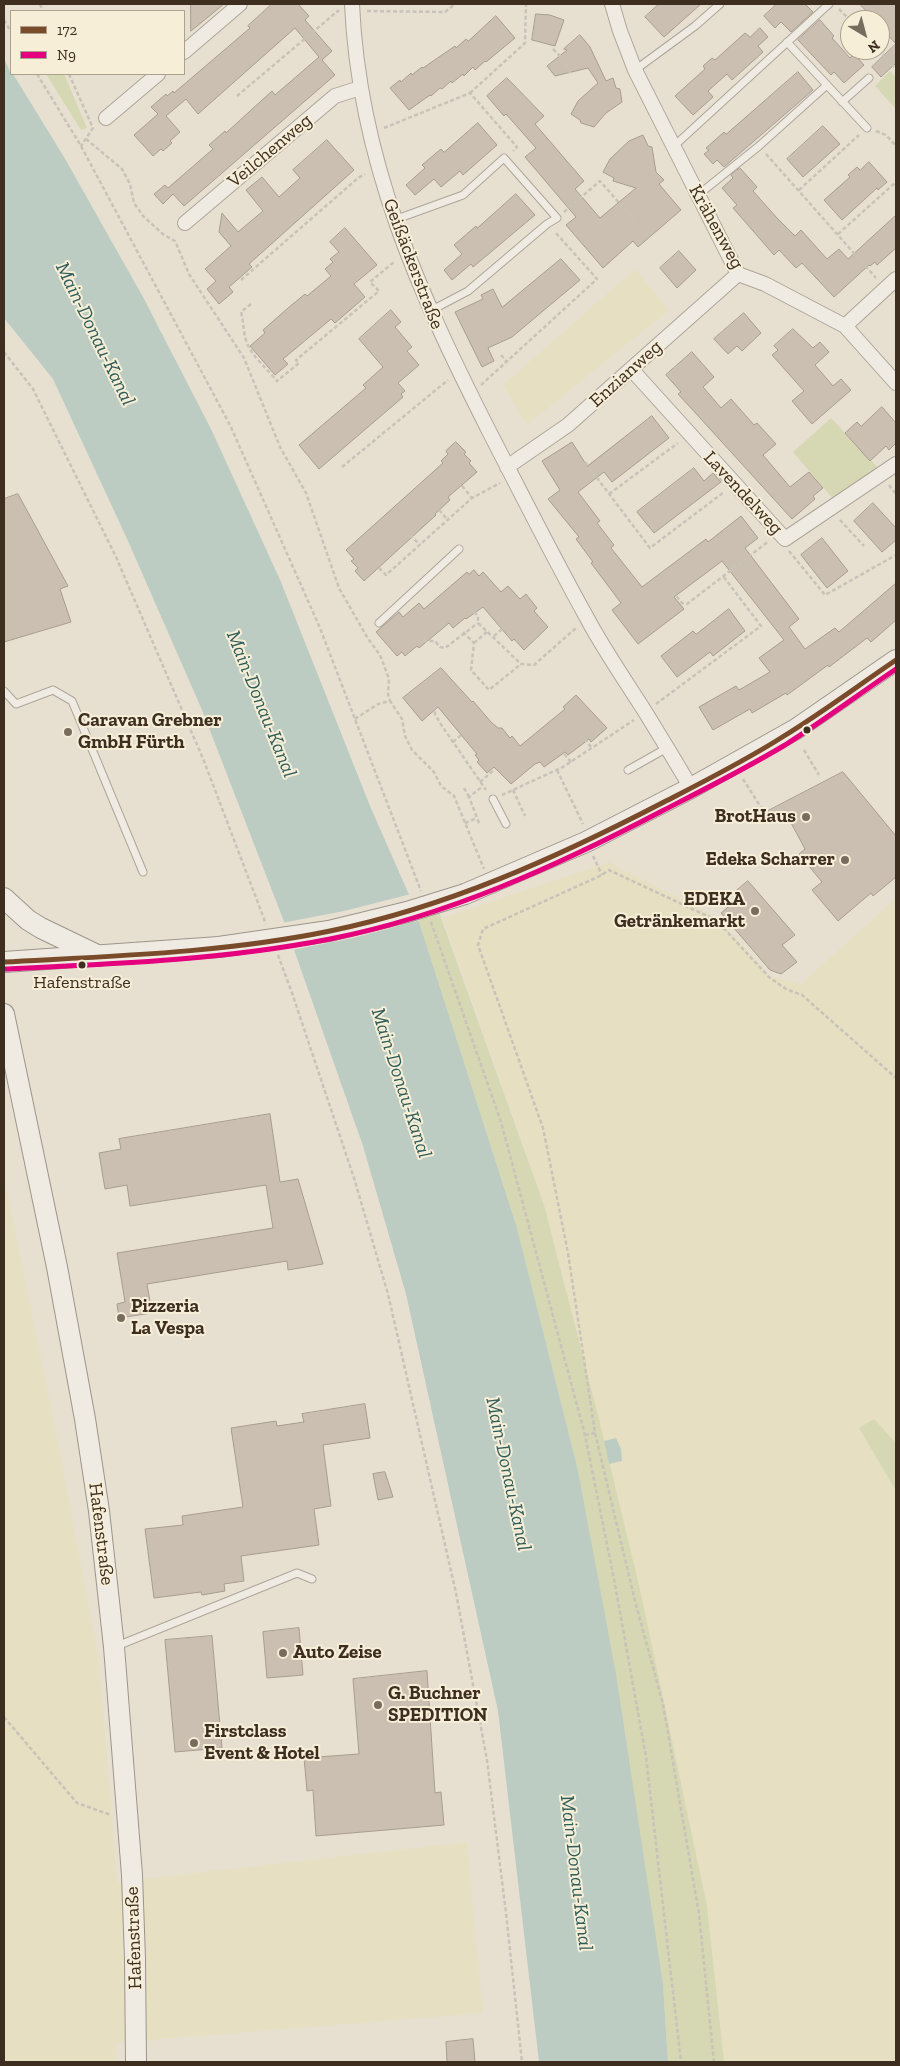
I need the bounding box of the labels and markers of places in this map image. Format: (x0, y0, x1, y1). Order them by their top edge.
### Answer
place label: Caravan Grebner GmbH Fürth (78, 710, 222, 754)
unlabelled marker (802, 725, 812, 735)
marker: Caravan Grebner GmbH Fürth (62, 726, 74, 738)
place label: BrotHaus (715, 806, 796, 828)
marker: BrotHaus (800, 811, 812, 823)
place label: Edeka Scharrer (706, 849, 835, 871)
marker: Edeka Scharrer (839, 854, 851, 866)
place label: EDEKA Getränkemarkt (614, 889, 745, 933)
marker: EDEKA Getränkemarkt (749, 905, 761, 917)
marker: Hafenstraße (77, 960, 87, 970)
place label: Hafenstraße (33, 972, 131, 994)
place label: Pizzeria La Vespa (131, 1296, 205, 1340)
marker: Pizzeria La Vespa (115, 1312, 127, 1324)
place label: Auto Zeise (293, 1642, 382, 1664)
marker: Auto Zeise (277, 1647, 289, 1659)
place label: G. Buchner SPEDITION (388, 1683, 487, 1727)
marker: G. Buchner SPEDITION (372, 1699, 384, 1711)
place label: Firstclass Event & Hotel (204, 1721, 320, 1765)
marker: Firstclass Event & Hotel (188, 1737, 200, 1749)

